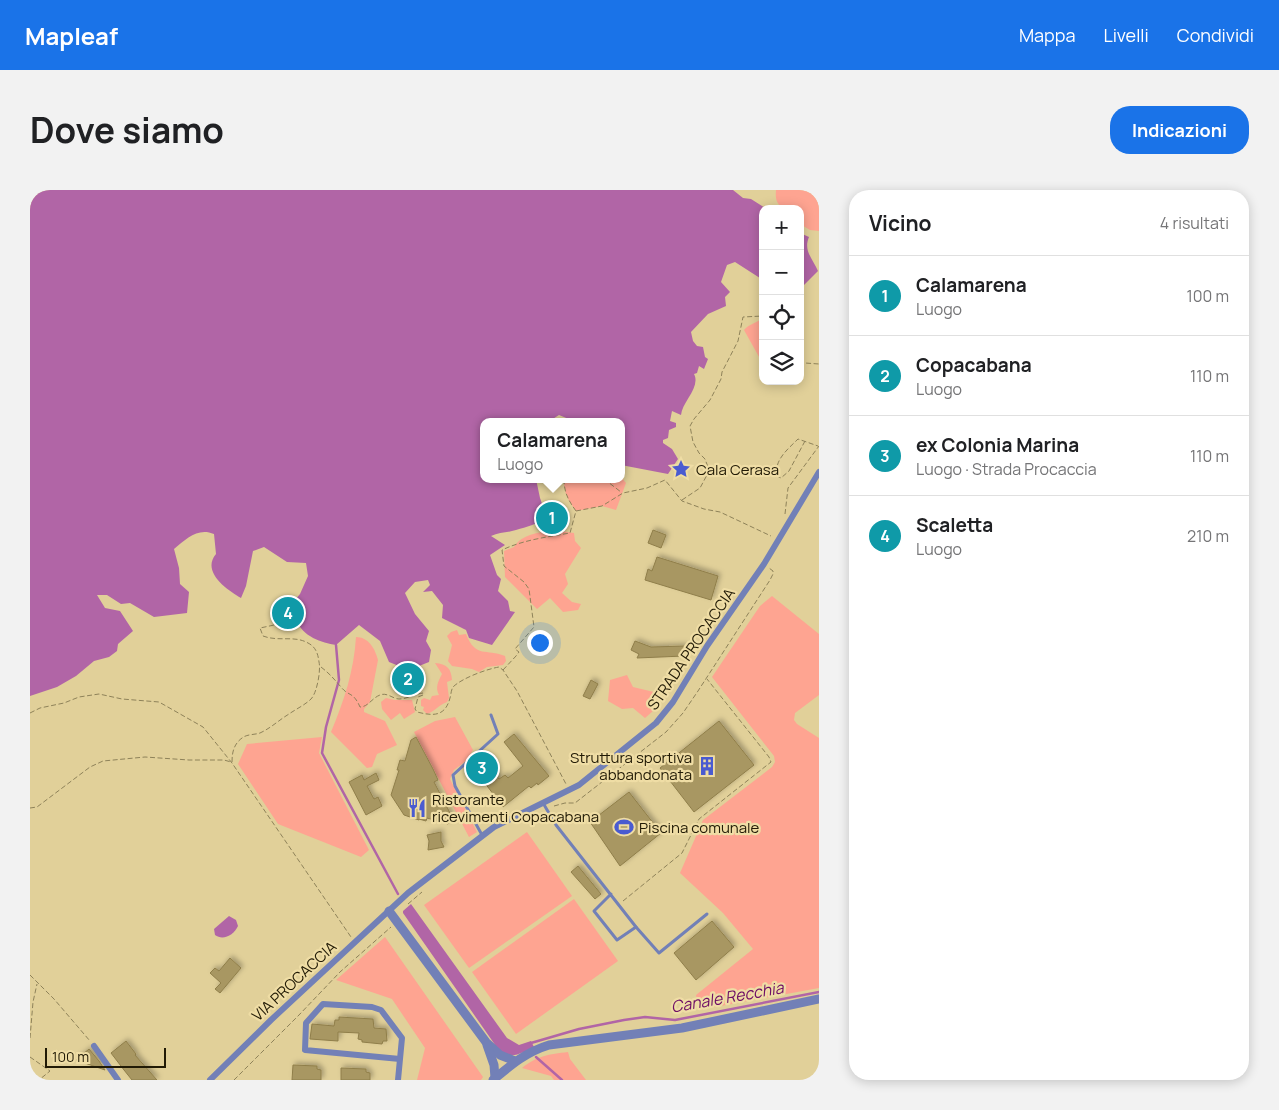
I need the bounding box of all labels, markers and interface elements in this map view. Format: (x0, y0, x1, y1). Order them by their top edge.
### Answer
text: Mapleaf (25, 19, 118, 52)
text: Mappa (1019, 23, 1075, 47)
text: Livelli (1103, 23, 1149, 47)
text: Condividi (1177, 23, 1254, 47)
text: Dove siamo (30, 106, 224, 154)
button: Indicazioni (1110, 106, 1249, 154)
map controls (759, 205, 804, 385)
button: + (759, 205, 804, 250)
text: Vicino (869, 209, 932, 237)
text: 4 risultati (1160, 212, 1229, 234)
button: − (759, 250, 804, 295)
text: Calamarena (916, 272, 1027, 298)
text: 1 (881, 285, 889, 307)
text: 100 m (1186, 285, 1229, 307)
button: locate (759, 295, 804, 340)
text: Luogo (916, 298, 962, 320)
button: layers (759, 340, 804, 385)
text: Copacabana (916, 352, 1032, 378)
text: 2 (880, 365, 890, 387)
text: 110 m (1190, 365, 1229, 387)
text: Luogo (916, 378, 962, 400)
popup (480, 418, 625, 483)
text: Calamarena (497, 427, 608, 453)
text: ex Colonia Marina (916, 432, 1079, 458)
text: 3 (880, 445, 890, 467)
text: 110 m (1190, 445, 1229, 467)
text: Luogo (497, 453, 543, 475)
place icon: Cala Cerasa (670, 458, 692, 480)
text: Luogo · Strada Procaccia (916, 458, 1097, 480)
place label: Cala Cerasa (696, 459, 779, 480)
pin: 1 (536, 499, 568, 537)
text: Scaletta (916, 512, 993, 538)
text: 4 (880, 525, 890, 547)
text: 210 m (1187, 525, 1229, 547)
text: Luogo (916, 538, 962, 560)
street label: STRADA PROCACCIA (642, 583, 740, 714)
pin: 4 (272, 594, 304, 632)
your location (527, 630, 553, 656)
pin: 2 (392, 660, 424, 698)
place label: Struttura sportiva abbandonata (570, 747, 692, 785)
pin: 3 (466, 749, 498, 787)
building icon: Struttura sportiva abbandonata (696, 755, 718, 777)
place label: Ristorante ricevimenti Copacabana (432, 789, 599, 827)
restaurant icon: Ristorante ricevimenti Copacabana (406, 797, 428, 819)
sports icon: Piscina comunale (613, 816, 635, 838)
place label: Piscina comunale (639, 817, 760, 838)
street label: VIA PROCACCIA (247, 936, 341, 1026)
water label: Canale Recchia (669, 976, 786, 1018)
scale bar (45, 1045, 166, 1068)
text: 100 m (52, 1047, 89, 1066)

